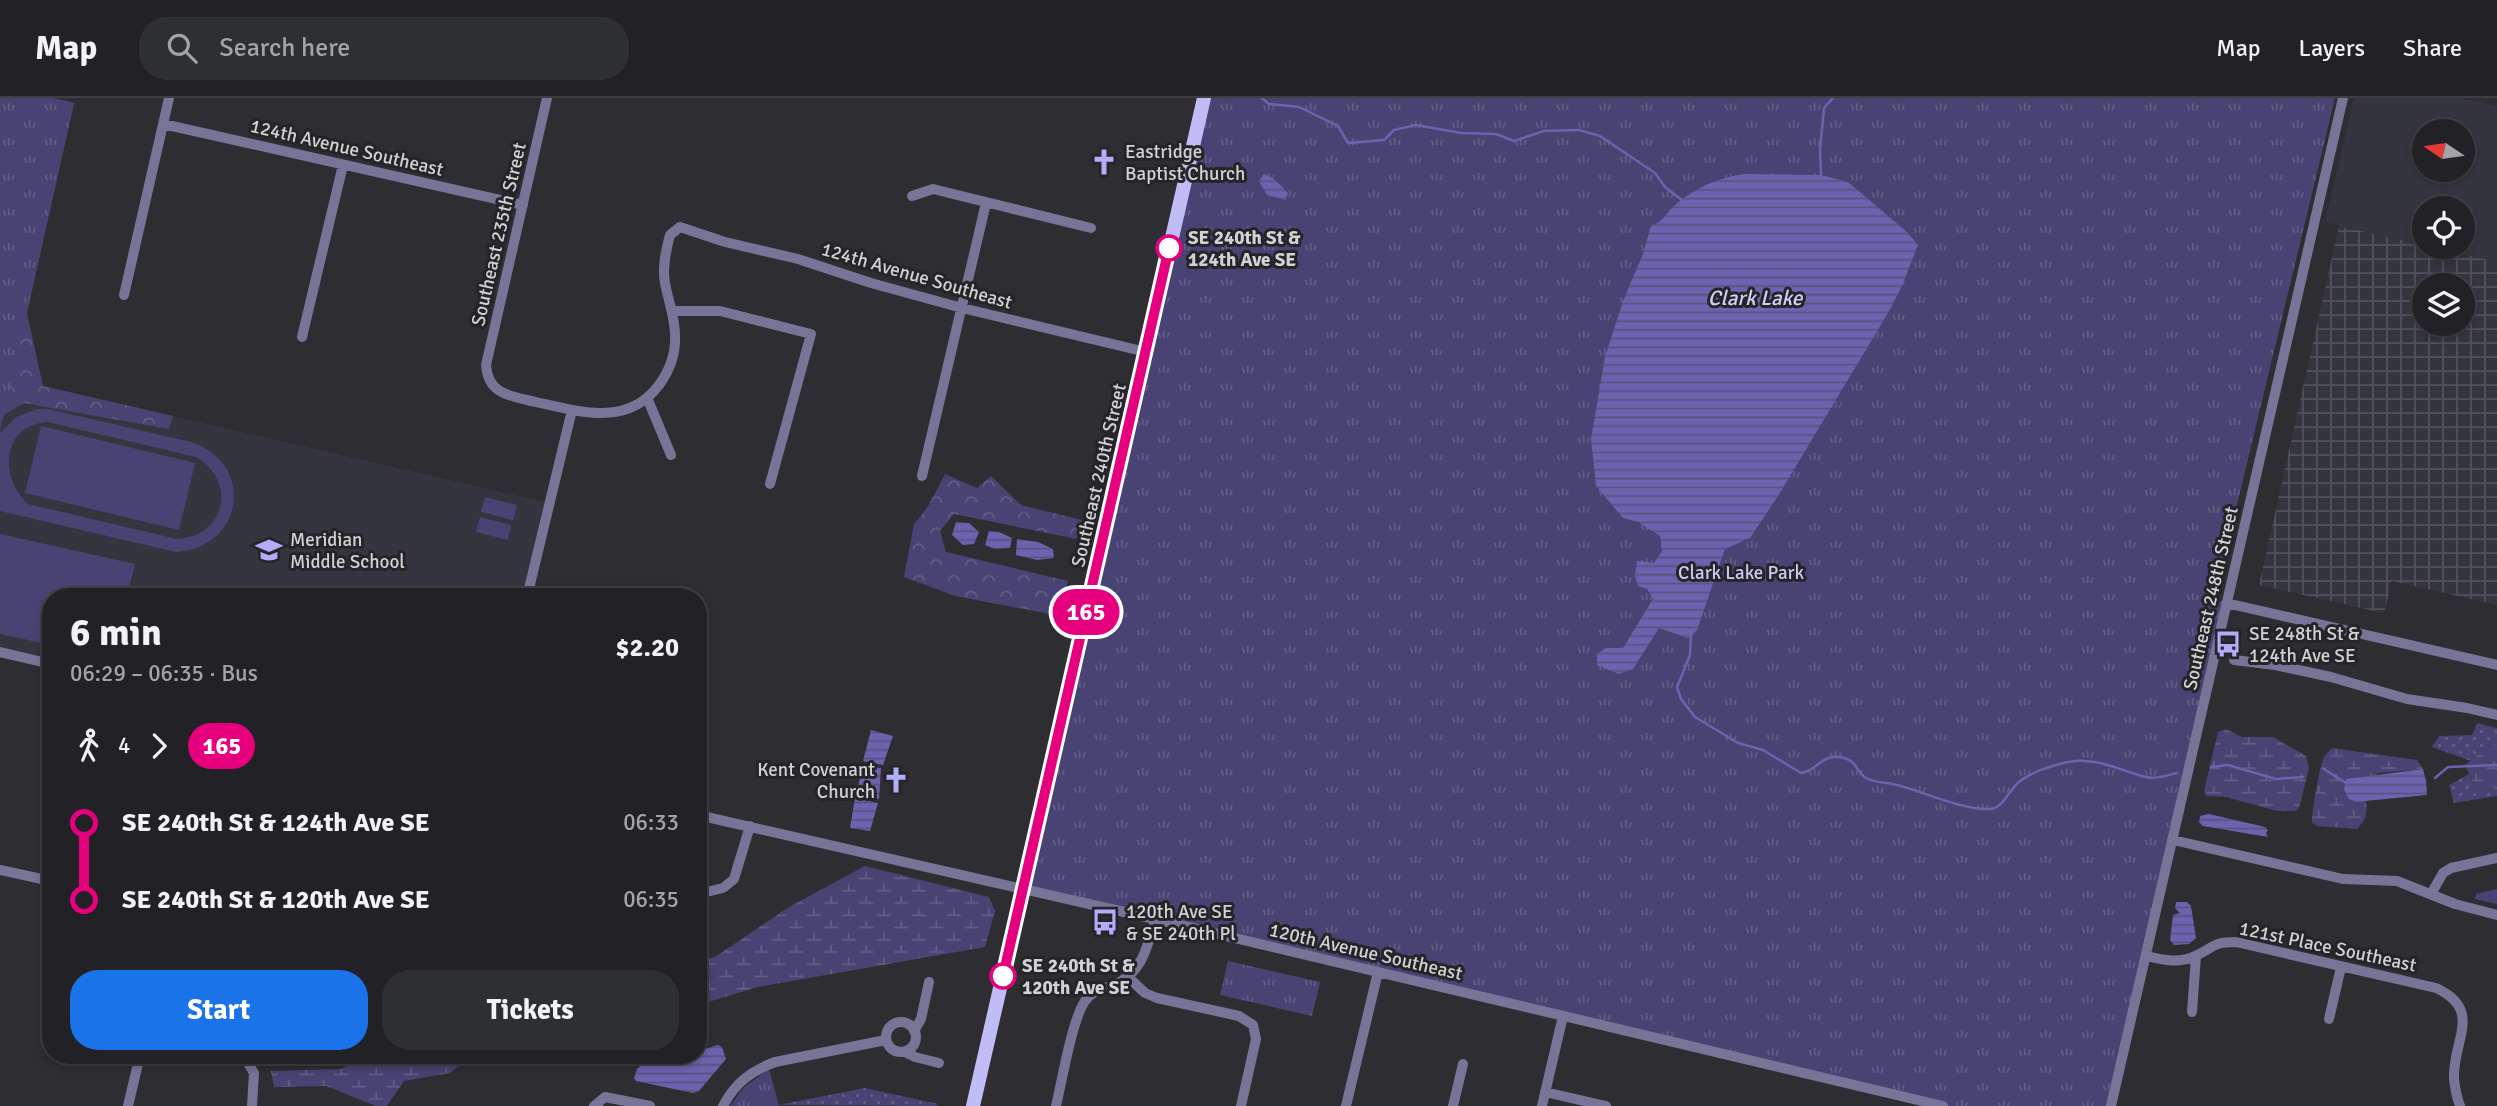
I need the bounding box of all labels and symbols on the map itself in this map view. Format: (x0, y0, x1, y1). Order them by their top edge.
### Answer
street label: 124th Avenue Southeast (248, 114, 446, 182)
north arrow (2412, 119, 2474, 182)
street label: Southeast 235th Street (466, 140, 532, 328)
place label: Eastridge Baptist Church (1125, 140, 1245, 186)
church icon: Eastridge Baptist Church (1089, 147, 1119, 177)
place label: SE 240th St & 124th Ave SE (1188, 226, 1301, 272)
marker: SE 240th St & 124th Ave SE (1156, 235, 1182, 261)
street label: 124th Avenue Southeast (818, 237, 1015, 315)
water label: Clark Lake (1708, 285, 1804, 311)
street label: Southeast 240th Street (1066, 381, 1132, 569)
street label: Southeast 248th Street (2178, 504, 2244, 692)
place label: Meridian Middle School (290, 528, 405, 574)
school or university icon: Meridian Middle School (254, 535, 284, 565)
park label: Clark Lake Park (1678, 561, 1805, 585)
line badge: 165 (1046, 589, 1126, 635)
place label: SE 248th St & 124th Ave SE (2249, 622, 2360, 668)
bus stop icon: SE 248th St & 124th Ave SE (2213, 629, 2243, 659)
place label: Kent Covenant Church (757, 758, 875, 804)
church icon: Kent Covenant Church (881, 765, 911, 795)
place label: 120th Ave SE & SE 240th Pl (1126, 900, 1236, 946)
bus stop icon: 120th Ave SE & SE 240th Pl (1090, 907, 1120, 937)
street label: 121st Place Southeast (2237, 916, 2419, 978)
street label: 120th Avenue Southeast (1267, 918, 1465, 986)
place label: SE 240th St & 120th Ave SE (1022, 954, 1135, 1000)
marker: SE 240th St & 120th Ave SE (990, 963, 1016, 989)

